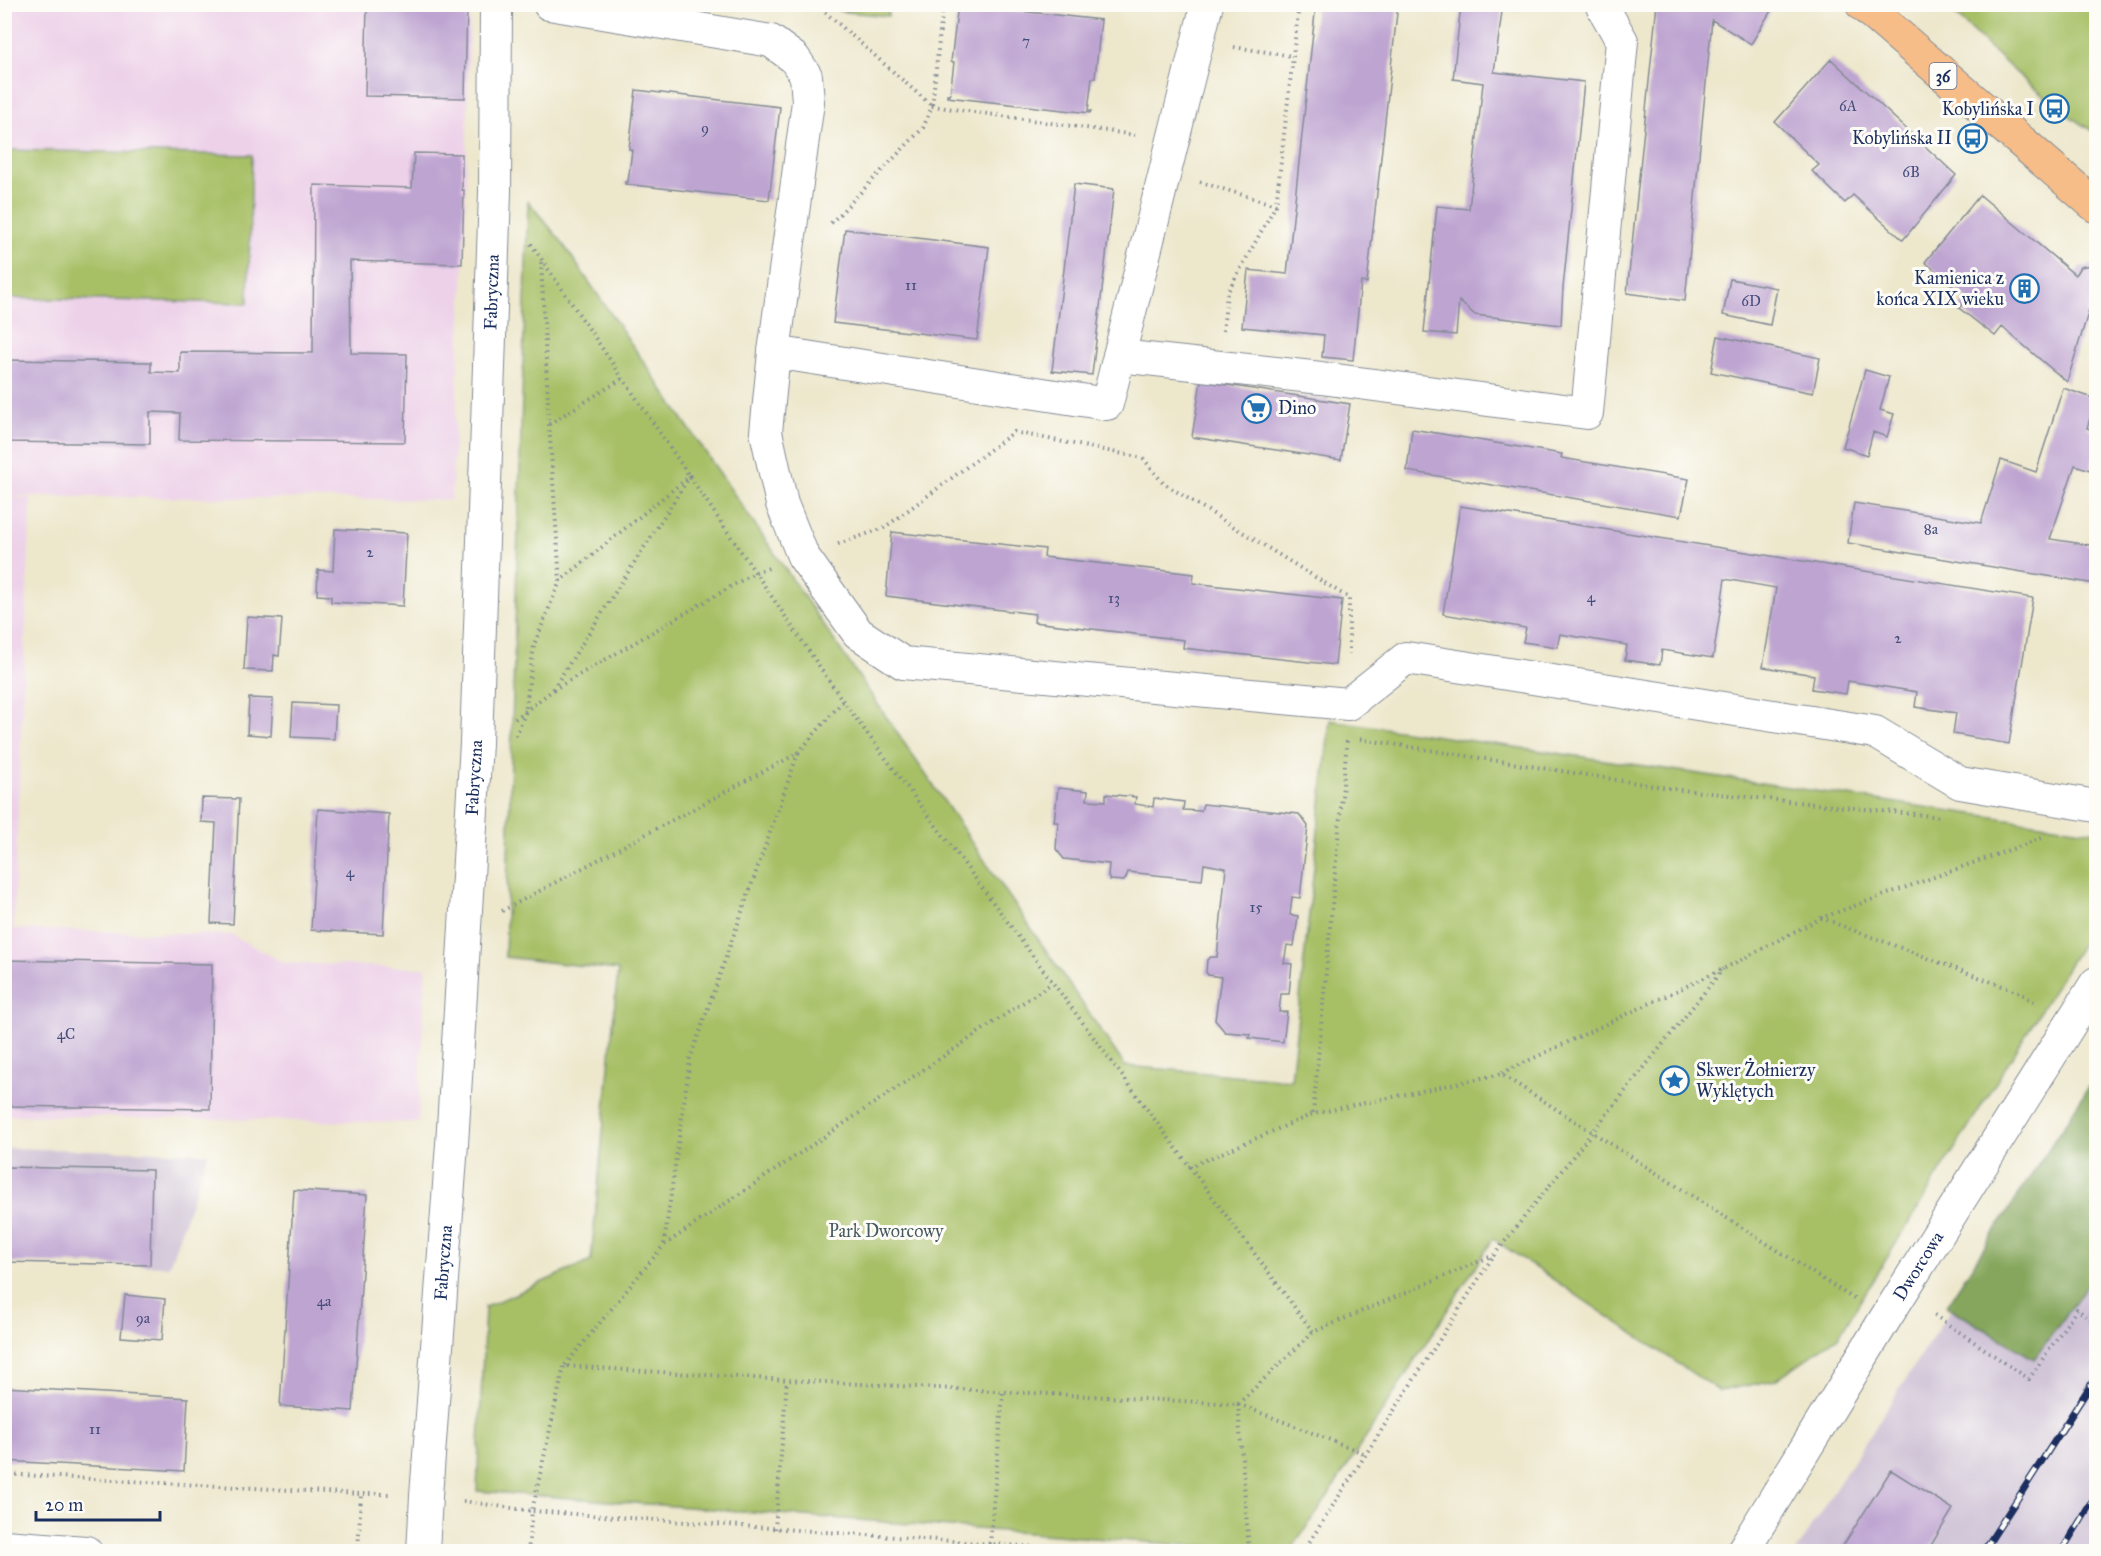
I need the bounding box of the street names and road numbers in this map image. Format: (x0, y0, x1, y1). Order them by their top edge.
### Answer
road number: 36 (1930, 63, 1956, 89)
street label: Fabryczna (479, 253, 504, 330)
street label: Fabryczna (461, 739, 487, 816)
street label: Fabryczna (429, 1224, 457, 1301)
street label: Dworcowa (1888, 1227, 1949, 1305)

